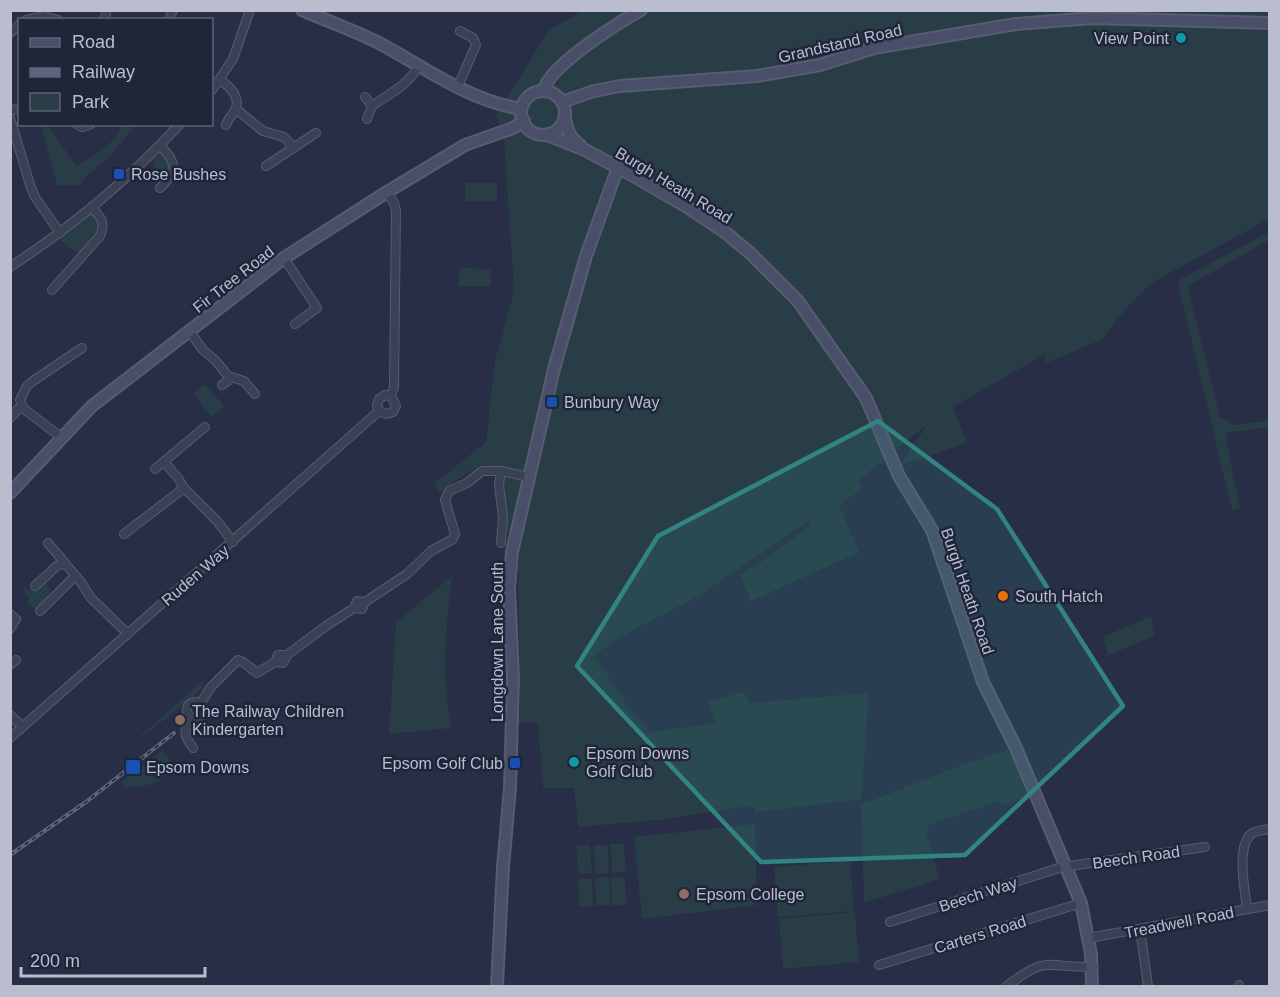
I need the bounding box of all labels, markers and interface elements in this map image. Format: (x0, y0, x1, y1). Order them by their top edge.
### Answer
legend (18, 18, 213, 126)
street label: Grandstand Road (777, 21, 904, 66)
place label: View Point (1094, 30, 1170, 47)
marker: View Point (1174, 31, 1188, 45)
text: Road (72, 32, 115, 52)
text: Railway (72, 62, 135, 82)
text: Park (72, 92, 110, 112)
street label: Burgh Heath Road (613, 144, 735, 227)
place label: Rose Bushes (131, 166, 226, 183)
marker: Rose Bushes (112, 167, 126, 181)
street label: Fir Tree Road (190, 243, 277, 316)
place label: Bunbury Way (564, 394, 659, 411)
marker: Bunbury Way (545, 395, 559, 409)
street label: Burgh Heath Road (938, 526, 997, 657)
street label: Ruden Way (158, 542, 232, 609)
street label: Longdown Lane South (489, 562, 506, 722)
place label: South Hatch (1015, 588, 1103, 605)
marker: South Hatch (996, 589, 1010, 603)
place label: The Railway Children Kindergarten (192, 703, 344, 738)
marker: The Railway Children Kindergarten (173, 713, 187, 727)
place label: Epsom Downs Golf Club (586, 745, 689, 780)
place label: Epsom Golf Club (382, 755, 503, 772)
marker: Epsom Downs Golf Club (567, 755, 581, 769)
marker: Epsom Golf Club (508, 756, 522, 770)
marker: Epsom Downs (124, 758, 142, 776)
place label: Epsom Downs (146, 759, 249, 776)
street label: Beech Road (1091, 843, 1181, 872)
street label: Beech Way (937, 874, 1019, 915)
place label: Epsom College (696, 886, 805, 903)
marker: Epsom College (677, 887, 691, 901)
street label: Treadwell Road (1123, 904, 1235, 941)
street label: Carters Road (932, 912, 1028, 957)
scale bar (21, 940, 206, 978)
text: 200 m (30, 951, 80, 971)

